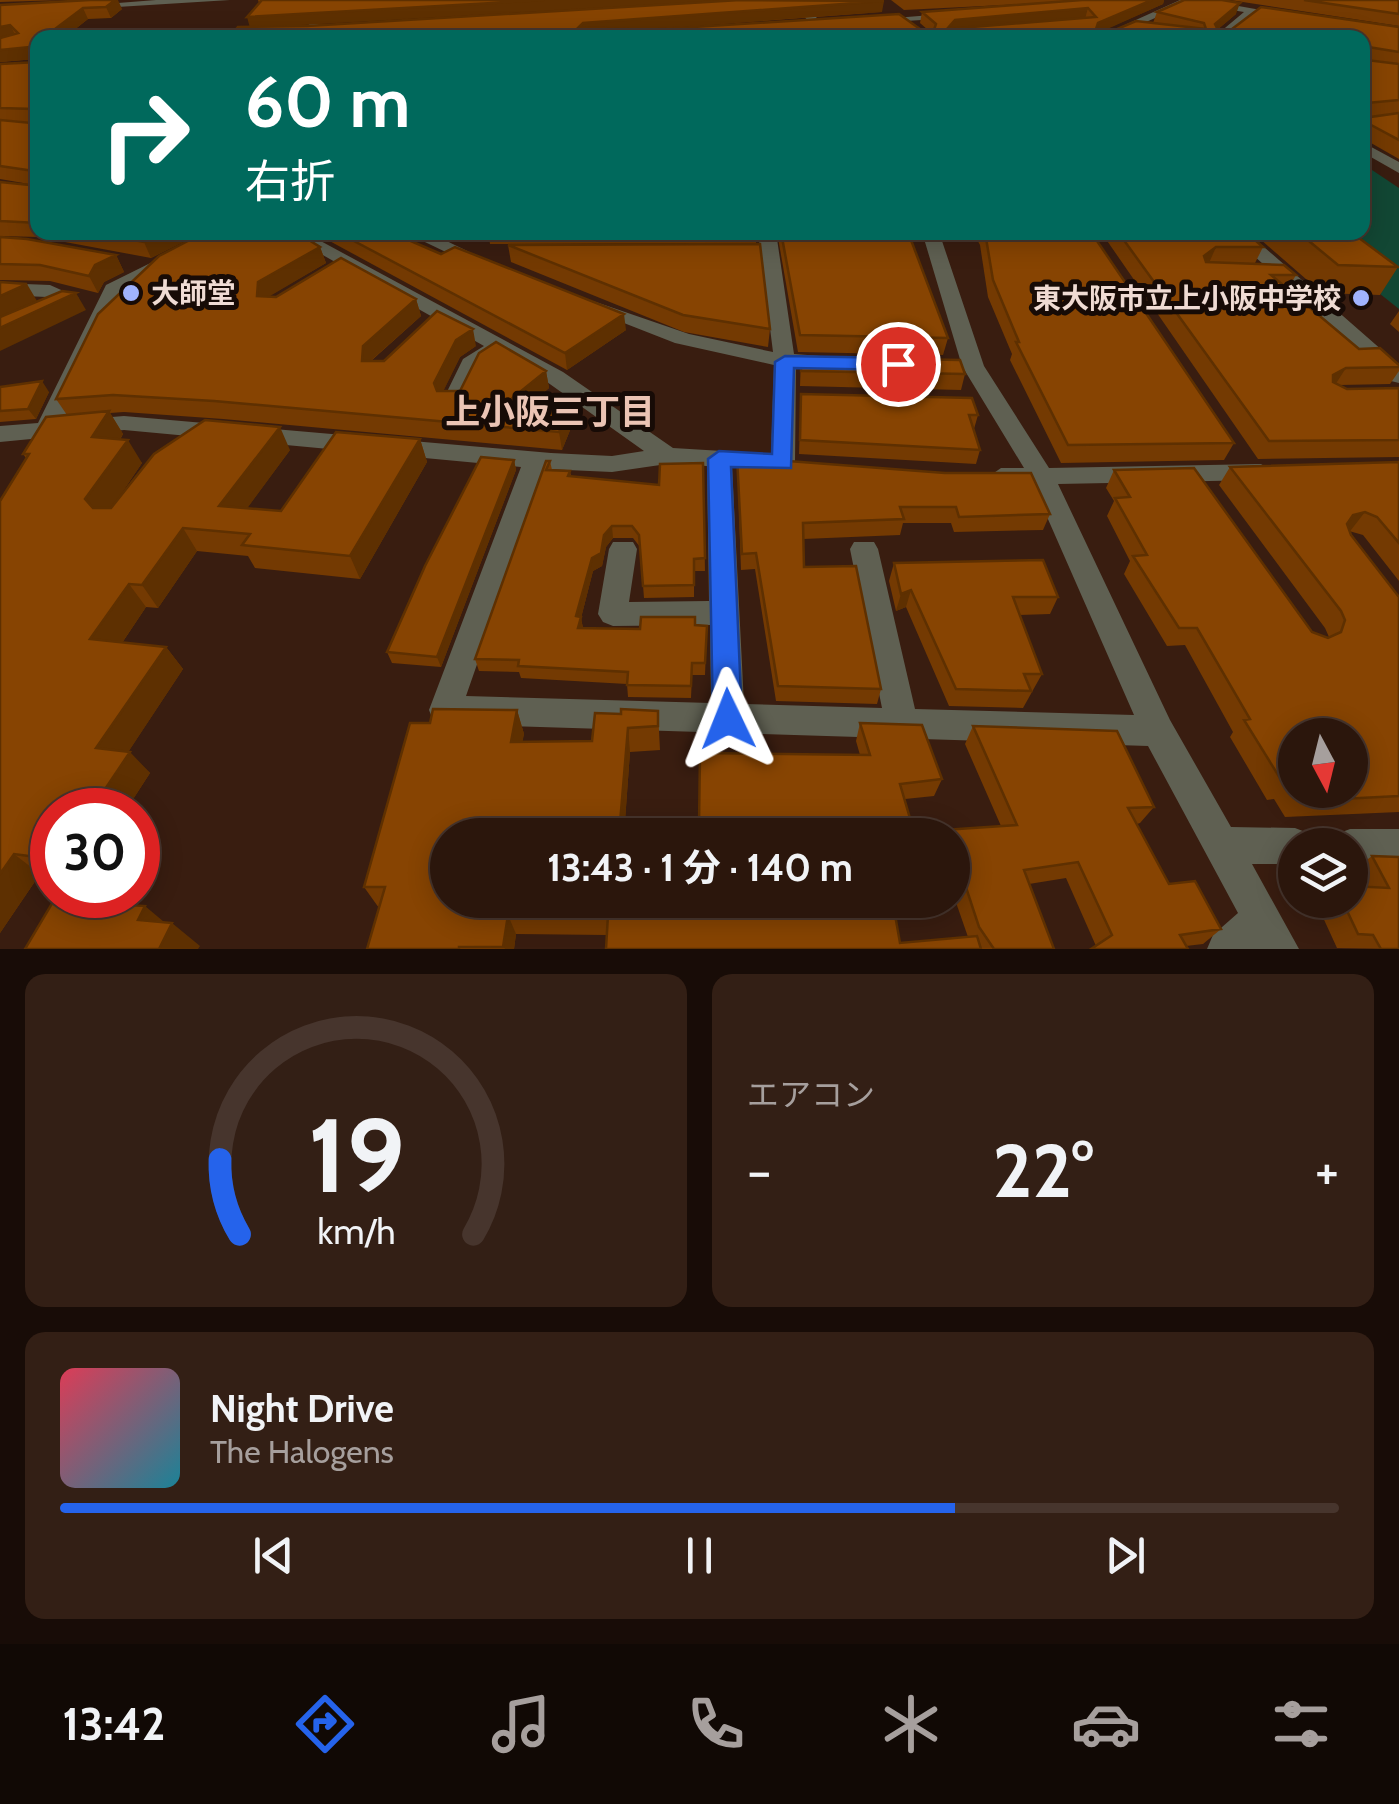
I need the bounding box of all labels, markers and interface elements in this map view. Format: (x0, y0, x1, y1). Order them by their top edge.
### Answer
text: 60 m (245, 59, 410, 145)
icon: right (80, 70, 210, 200)
text: 右折 (245, 154, 335, 208)
place label: 大師堂 (151, 276, 235, 310)
place label: 東大阪市立上小阪中学校 (1033, 281, 1341, 315)
marker: 大師堂 (120, 282, 142, 304)
marker: 東大阪市立上小阪中学校 (1350, 287, 1372, 309)
pin (856, 322, 941, 407)
icon: arrive (871, 337, 926, 392)
district label: 上小阪三丁目 (445, 390, 655, 433)
position arrow (676, 667, 780, 771)
north arrow (1278, 718, 1368, 808)
map controls (1278, 718, 1368, 918)
speed limit sign: 30 (30, 788, 160, 918)
button: layers (1278, 828, 1368, 918)
text: 13:43 · 1 分 · 140 m (547, 844, 853, 891)
text: エアコン (747, 1075, 875, 1114)
text: 19 (308, 1092, 404, 1218)
text: 22° (992, 1125, 1094, 1216)
text: − (747, 1137, 771, 1204)
text: + (1315, 1137, 1339, 1204)
text: km/h (317, 1210, 395, 1253)
text: Night Drive (210, 1385, 394, 1432)
text: The Halogens (210, 1432, 394, 1471)
icon: previous (246, 1528, 301, 1583)
icon: pause (672, 1528, 727, 1583)
icon: next (1098, 1528, 1153, 1583)
icon: directions (290, 1689, 360, 1759)
icon: music (486, 1689, 556, 1759)
icon: phone (681, 1689, 751, 1759)
icon: climate (876, 1689, 946, 1759)
icon: car (1071, 1689, 1141, 1759)
icon: filters (1266, 1689, 1336, 1759)
text: 13:42 (63, 1697, 165, 1751)

